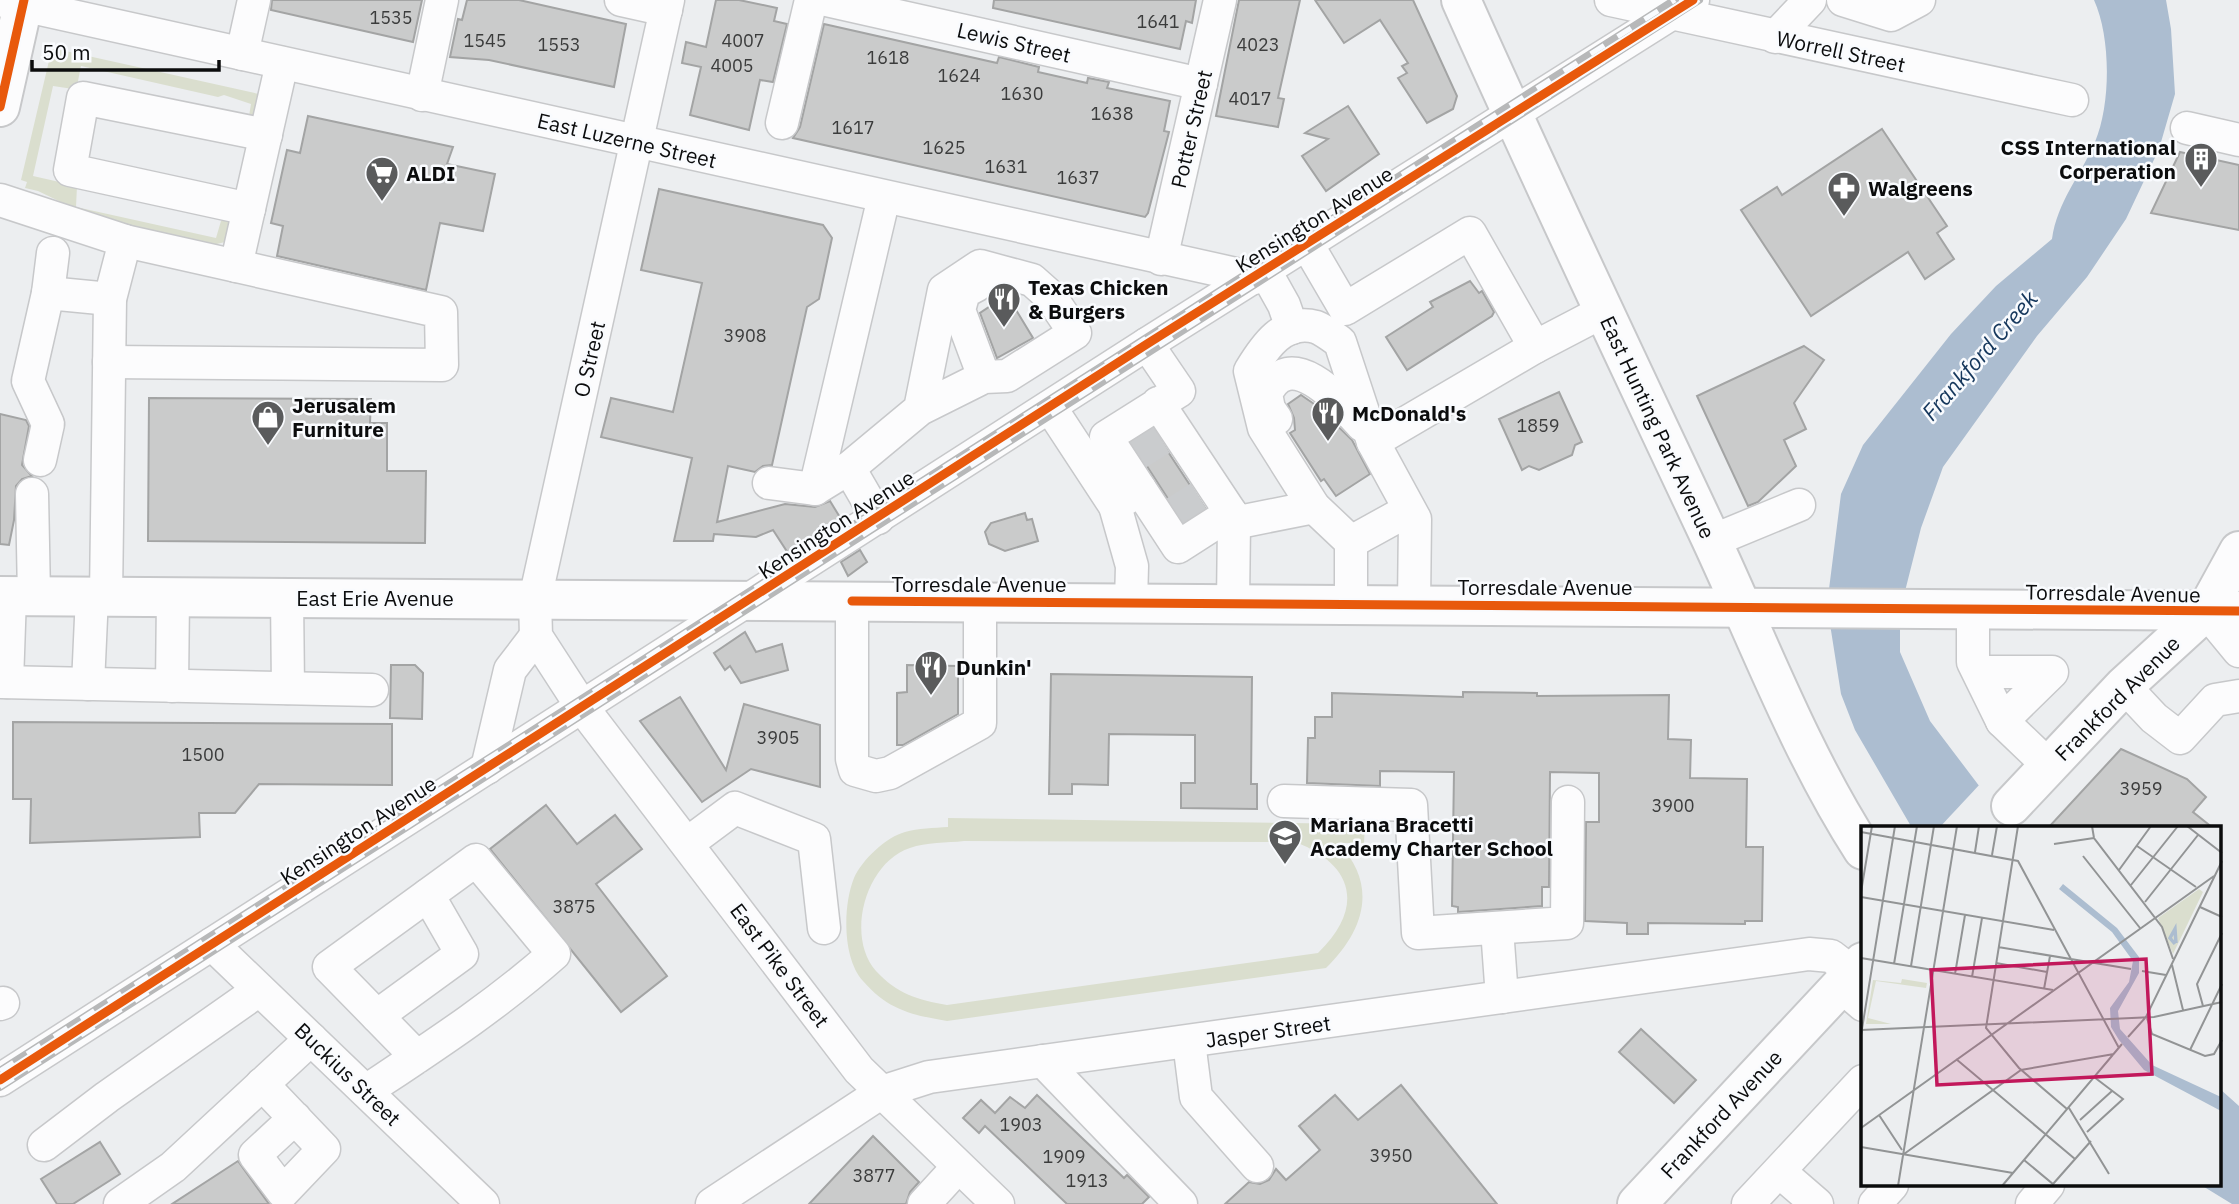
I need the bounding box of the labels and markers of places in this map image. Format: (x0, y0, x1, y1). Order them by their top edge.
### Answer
place label: CSS International Corperation (2001, 133, 2176, 185)
building icon: CSS International Corperation (2182, 140, 2220, 189)
supermarket icon: ALDI (363, 154, 401, 203)
place label: ALDI (406, 159, 455, 187)
pharmacy icon: Walgreens (1825, 169, 1863, 218)
place label: Walgreens (1868, 174, 1973, 202)
place label: Texas Chicken & Burgers (1028, 273, 1169, 325)
restaurant icon: Texas Chicken & Burgers (985, 280, 1023, 329)
place label: Jerusalem Furniture (292, 391, 396, 443)
restaurant icon: McDonald's (1309, 394, 1347, 443)
shop icon: Jerusalem Furniture (249, 398, 287, 447)
place label: McDonald's (1352, 399, 1466, 427)
restaurant icon: Dunkin' (912, 648, 950, 697)
place label: Dunkin' (956, 653, 1032, 681)
place label: Mariana Bracetti Academy Charter School (1310, 810, 1553, 862)
school or university icon: Mariana Bracetti Academy Charter School (1266, 817, 1304, 866)

